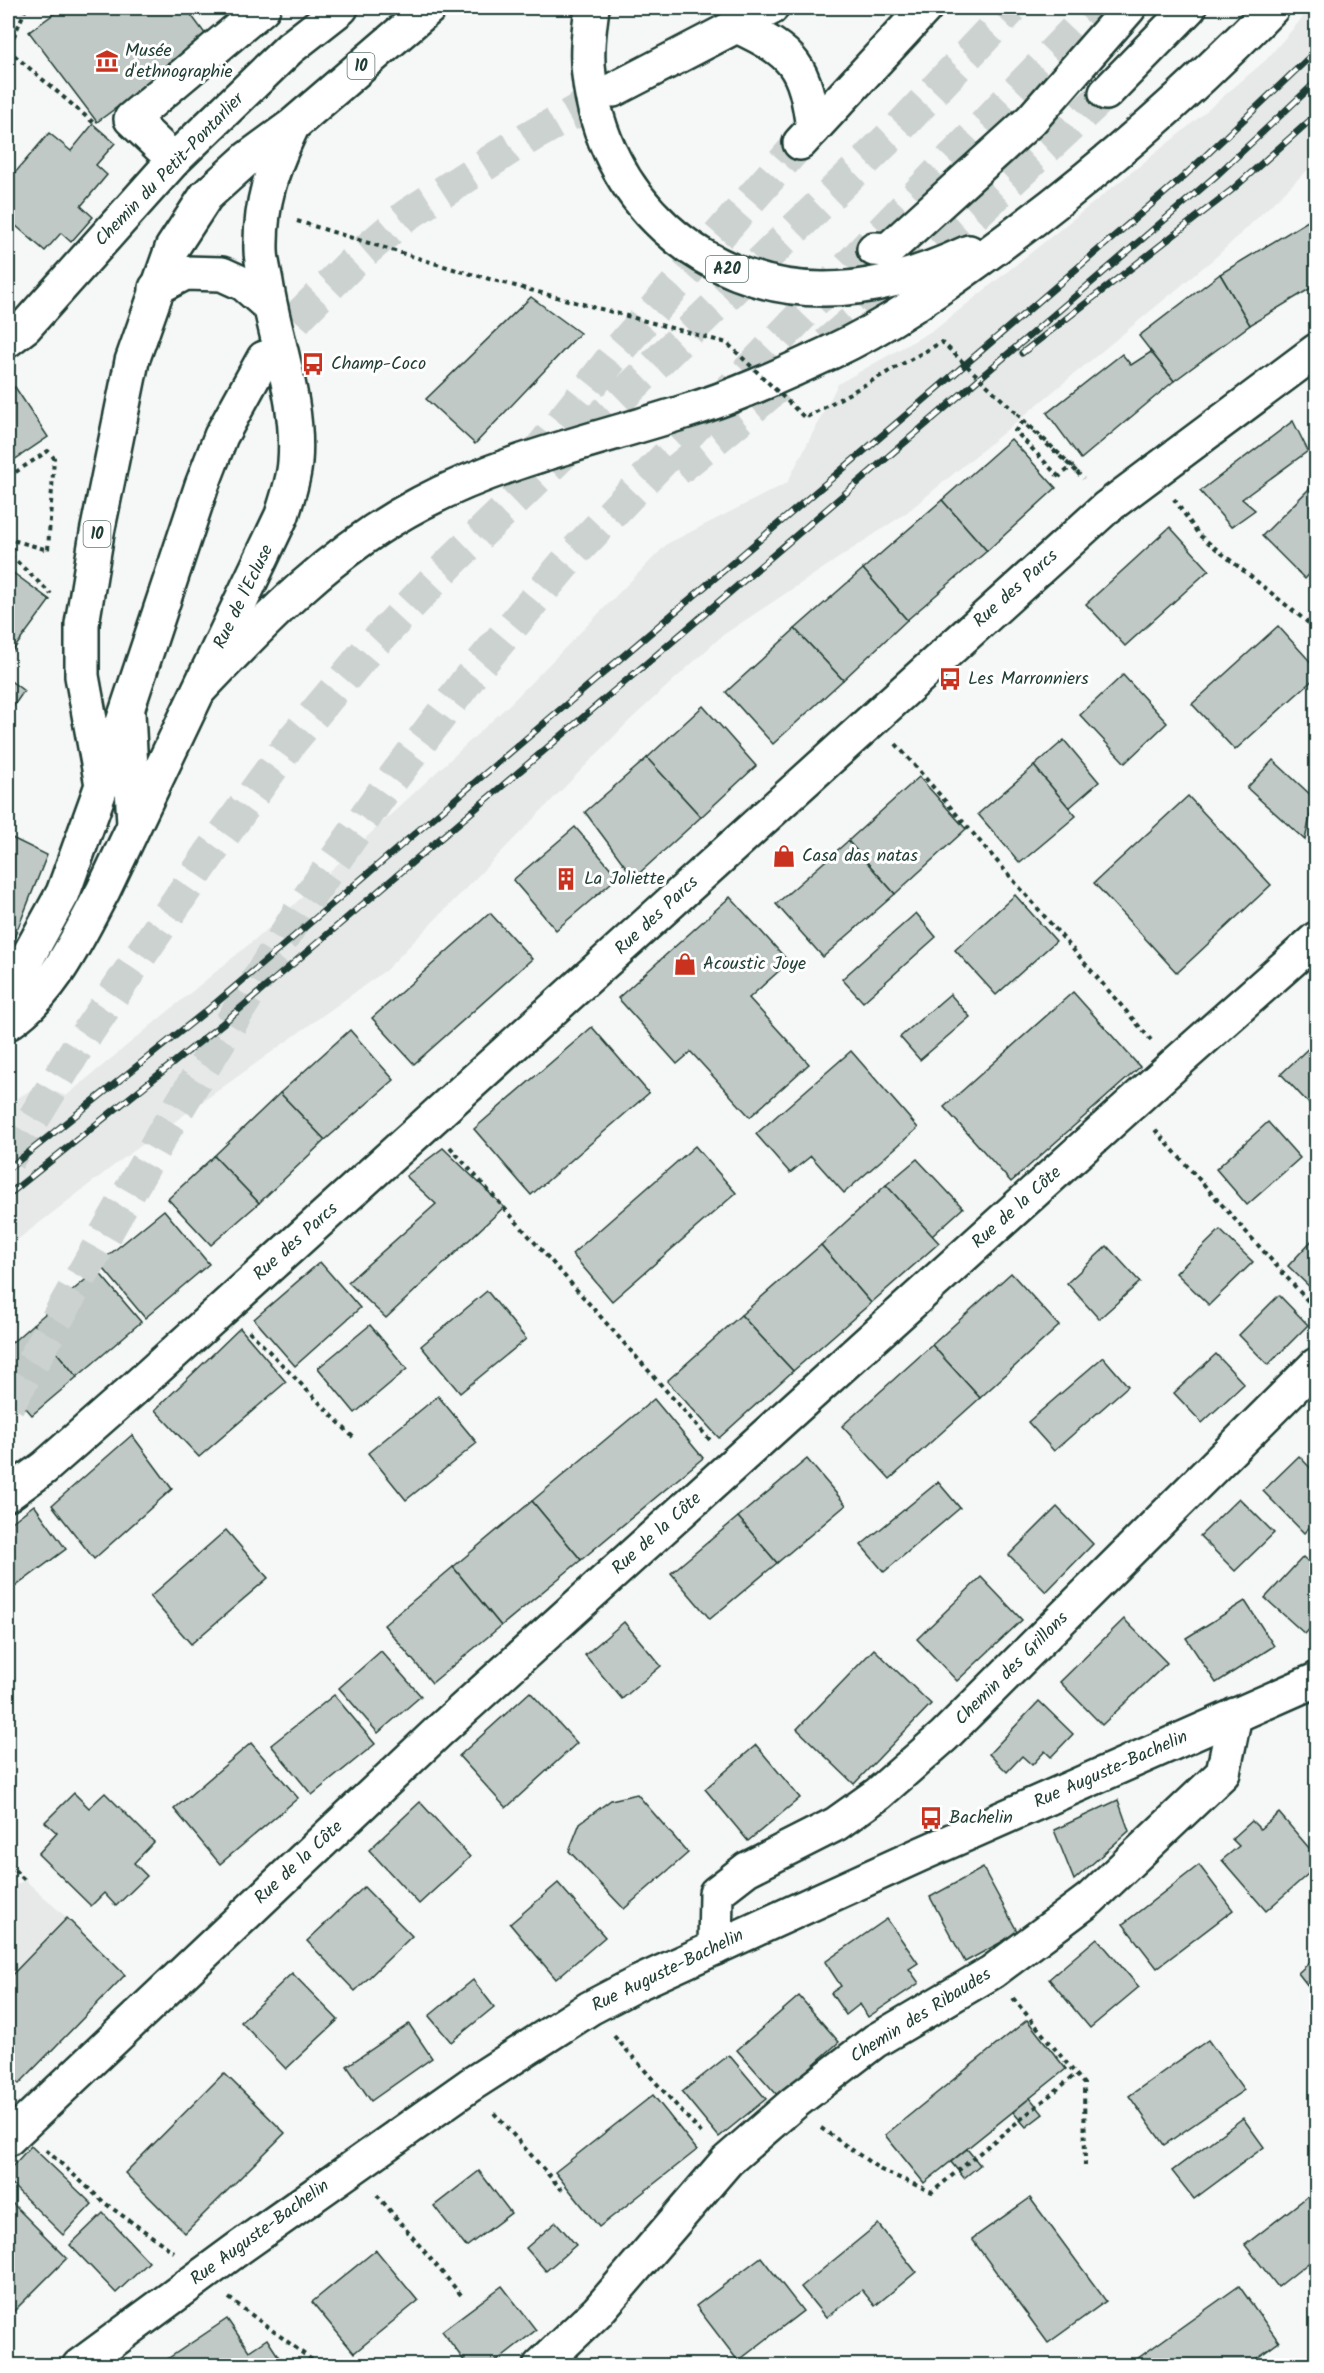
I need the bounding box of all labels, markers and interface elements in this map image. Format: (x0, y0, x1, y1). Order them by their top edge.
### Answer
place label: Musée d'ethnographie (125, 37, 233, 87)
museum icon: Musée d'ethnographie (94, 48, 120, 74)
road number: 10 (348, 53, 374, 79)
street label: Chemin du Petit-Pontarlier (88, 86, 252, 254)
road number: A20 (706, 256, 748, 282)
place label: Champ-Coco (331, 350, 426, 379)
bus stop icon: Champ-Coco (300, 351, 326, 377)
road number: 10 (84, 521, 110, 547)
street label: Rue de l'Ecluse (206, 540, 282, 654)
street label: Rue des Parcs (967, 542, 1065, 635)
place label: Les Marronniers (968, 665, 1089, 694)
bus stop icon: Les Marronniers (937, 666, 963, 692)
place label: Casa das natas (802, 842, 918, 871)
shop icon: Casa das natas (771, 843, 797, 869)
place label: La Joliette (584, 865, 665, 894)
building icon: La Joliette (553, 866, 579, 892)
street label: Rue des Parcs (608, 869, 706, 963)
place label: Acoustic Joye (703, 950, 806, 979)
shop icon: Acoustic Joye (672, 951, 698, 977)
street label: Rue de la Côte (965, 1159, 1069, 1257)
street label: Rue des Parcs (247, 1195, 345, 1288)
street label: Rue de la Côte (605, 1485, 709, 1583)
street label: Chemin des Grillons (948, 1605, 1076, 1733)
street label: Rue Auguste-Bachelin (1029, 1723, 1193, 1817)
place label: Bachelin (949, 1804, 1013, 1833)
bus stop icon: Bachelin (918, 1805, 944, 1831)
street label: Rue de la Côte (248, 1814, 350, 1912)
street label: Rue Auguste-Bachelin (587, 1922, 749, 2020)
street label: Chemin des Ribaudes (845, 1961, 998, 2071)
street label: Rue Auguste-Bachelin (184, 2172, 336, 2294)

